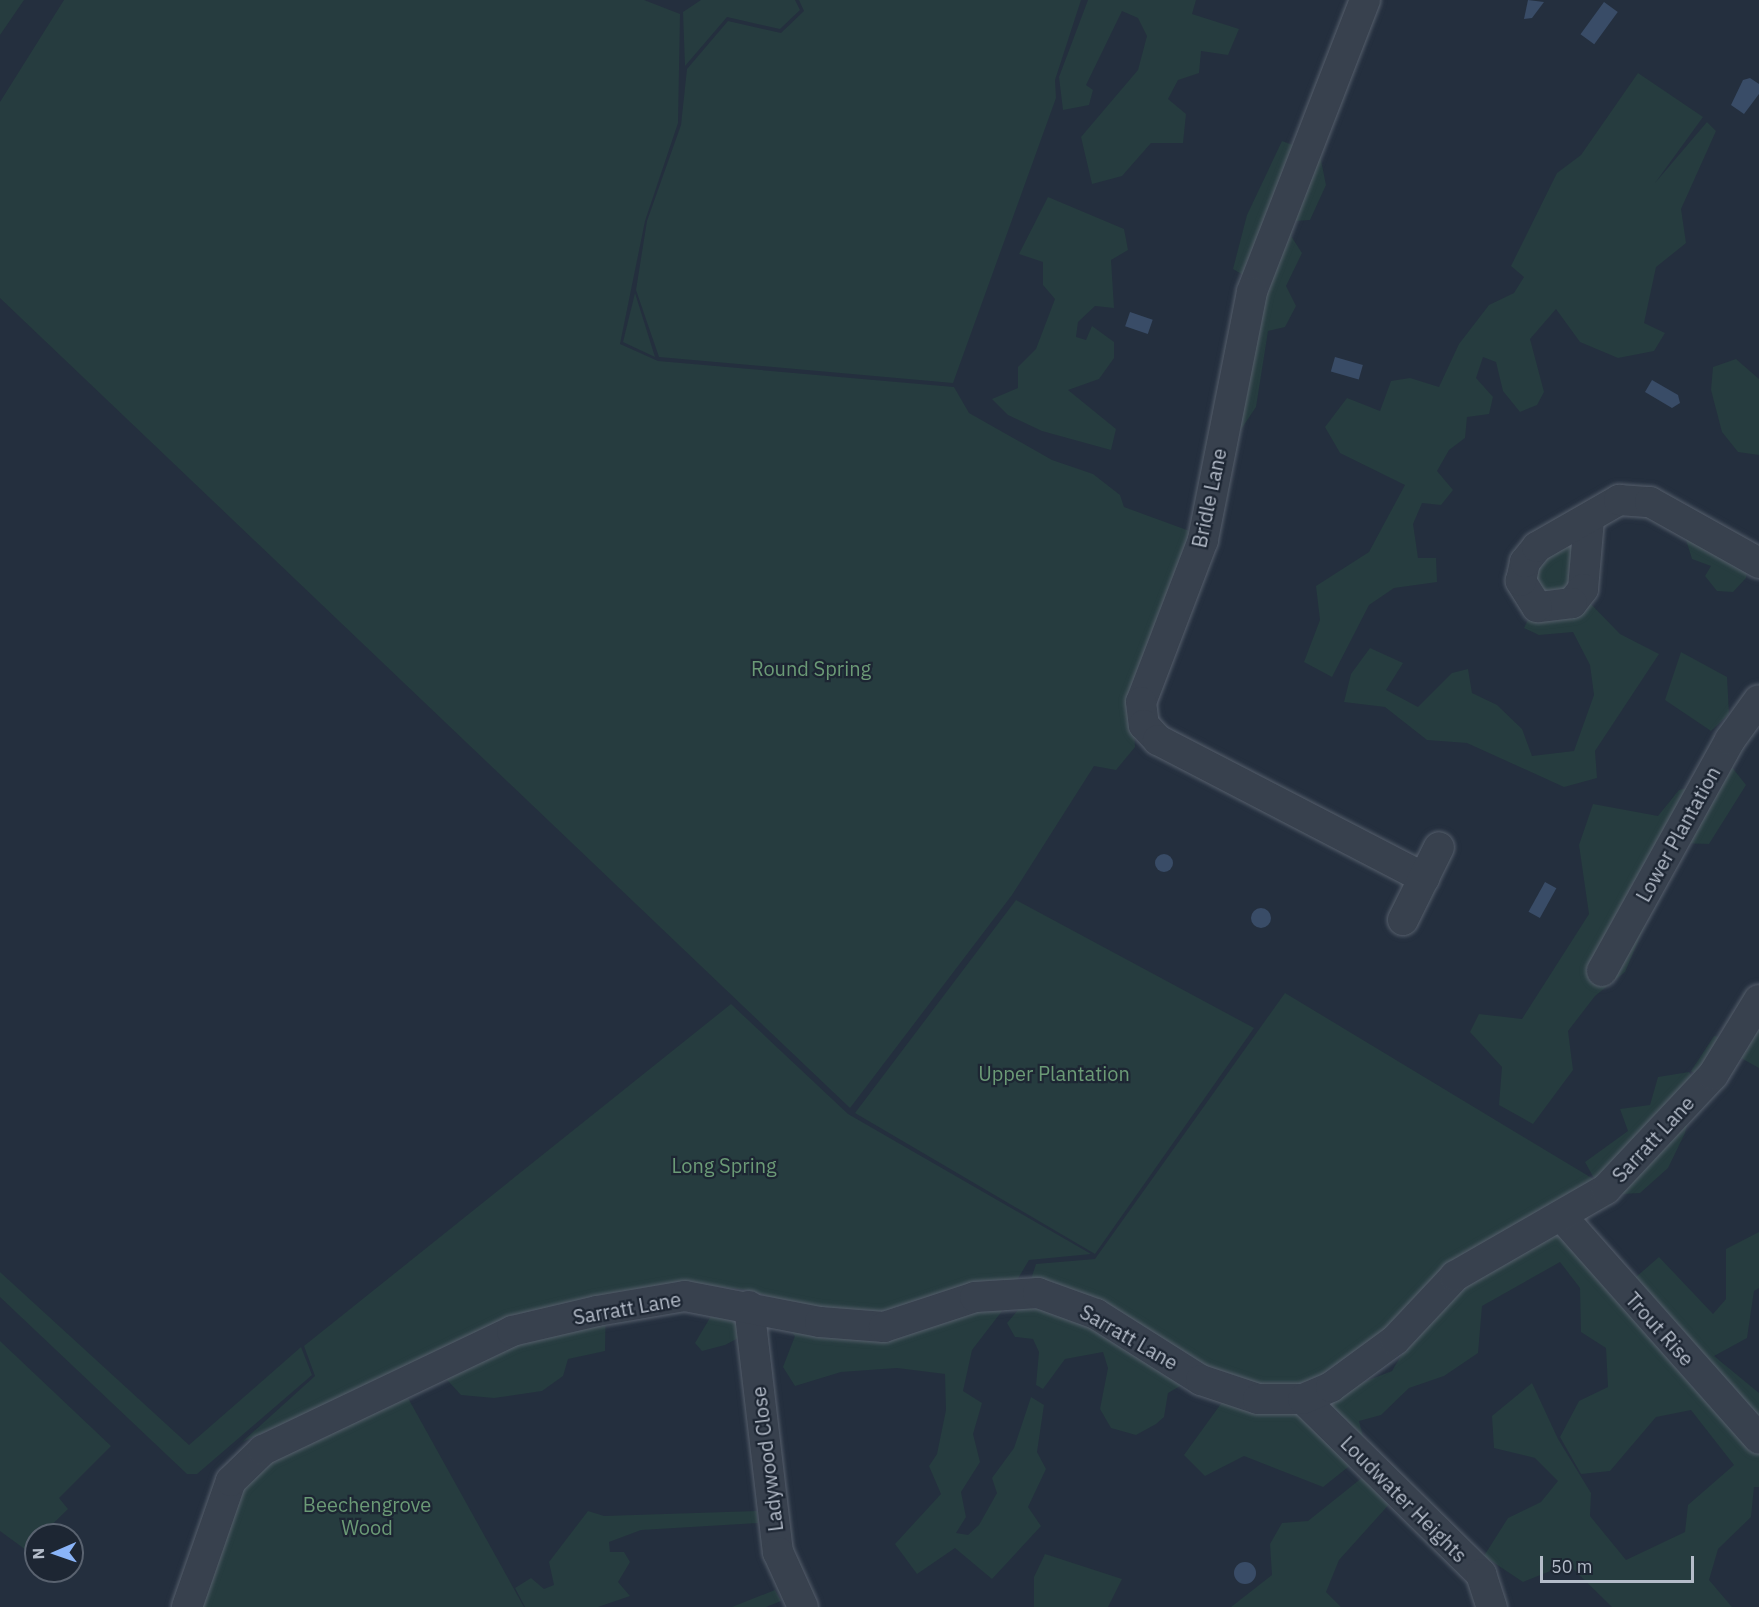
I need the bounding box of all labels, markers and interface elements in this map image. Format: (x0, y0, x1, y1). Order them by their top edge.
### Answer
street label: Bridle Lane (1187, 446, 1231, 550)
park label: Round Spring (751, 656, 871, 680)
street label: Lower Plantation (1631, 762, 1725, 906)
park label: Upper Plantation (978, 1061, 1130, 1085)
street label: Sarratt Lane (1607, 1091, 1699, 1187)
park label: Long Spring (671, 1153, 777, 1177)
street label: Sarratt Lane (571, 1287, 683, 1329)
street label: Trout Rise (1621, 1287, 1699, 1371)
street label: Sarratt Lane (1076, 1299, 1182, 1375)
street label: Ladywood Close (746, 1385, 788, 1533)
street label: Loudwater Heights (1336, 1431, 1472, 1567)
park label: Beechengrove Wood (303, 1492, 431, 1539)
north arrow (24, 1523, 84, 1583)
scale bar (1543, 1544, 1698, 1582)
text: N (28, 1547, 48, 1560)
text: 50 m (1551, 1555, 1593, 1578)

